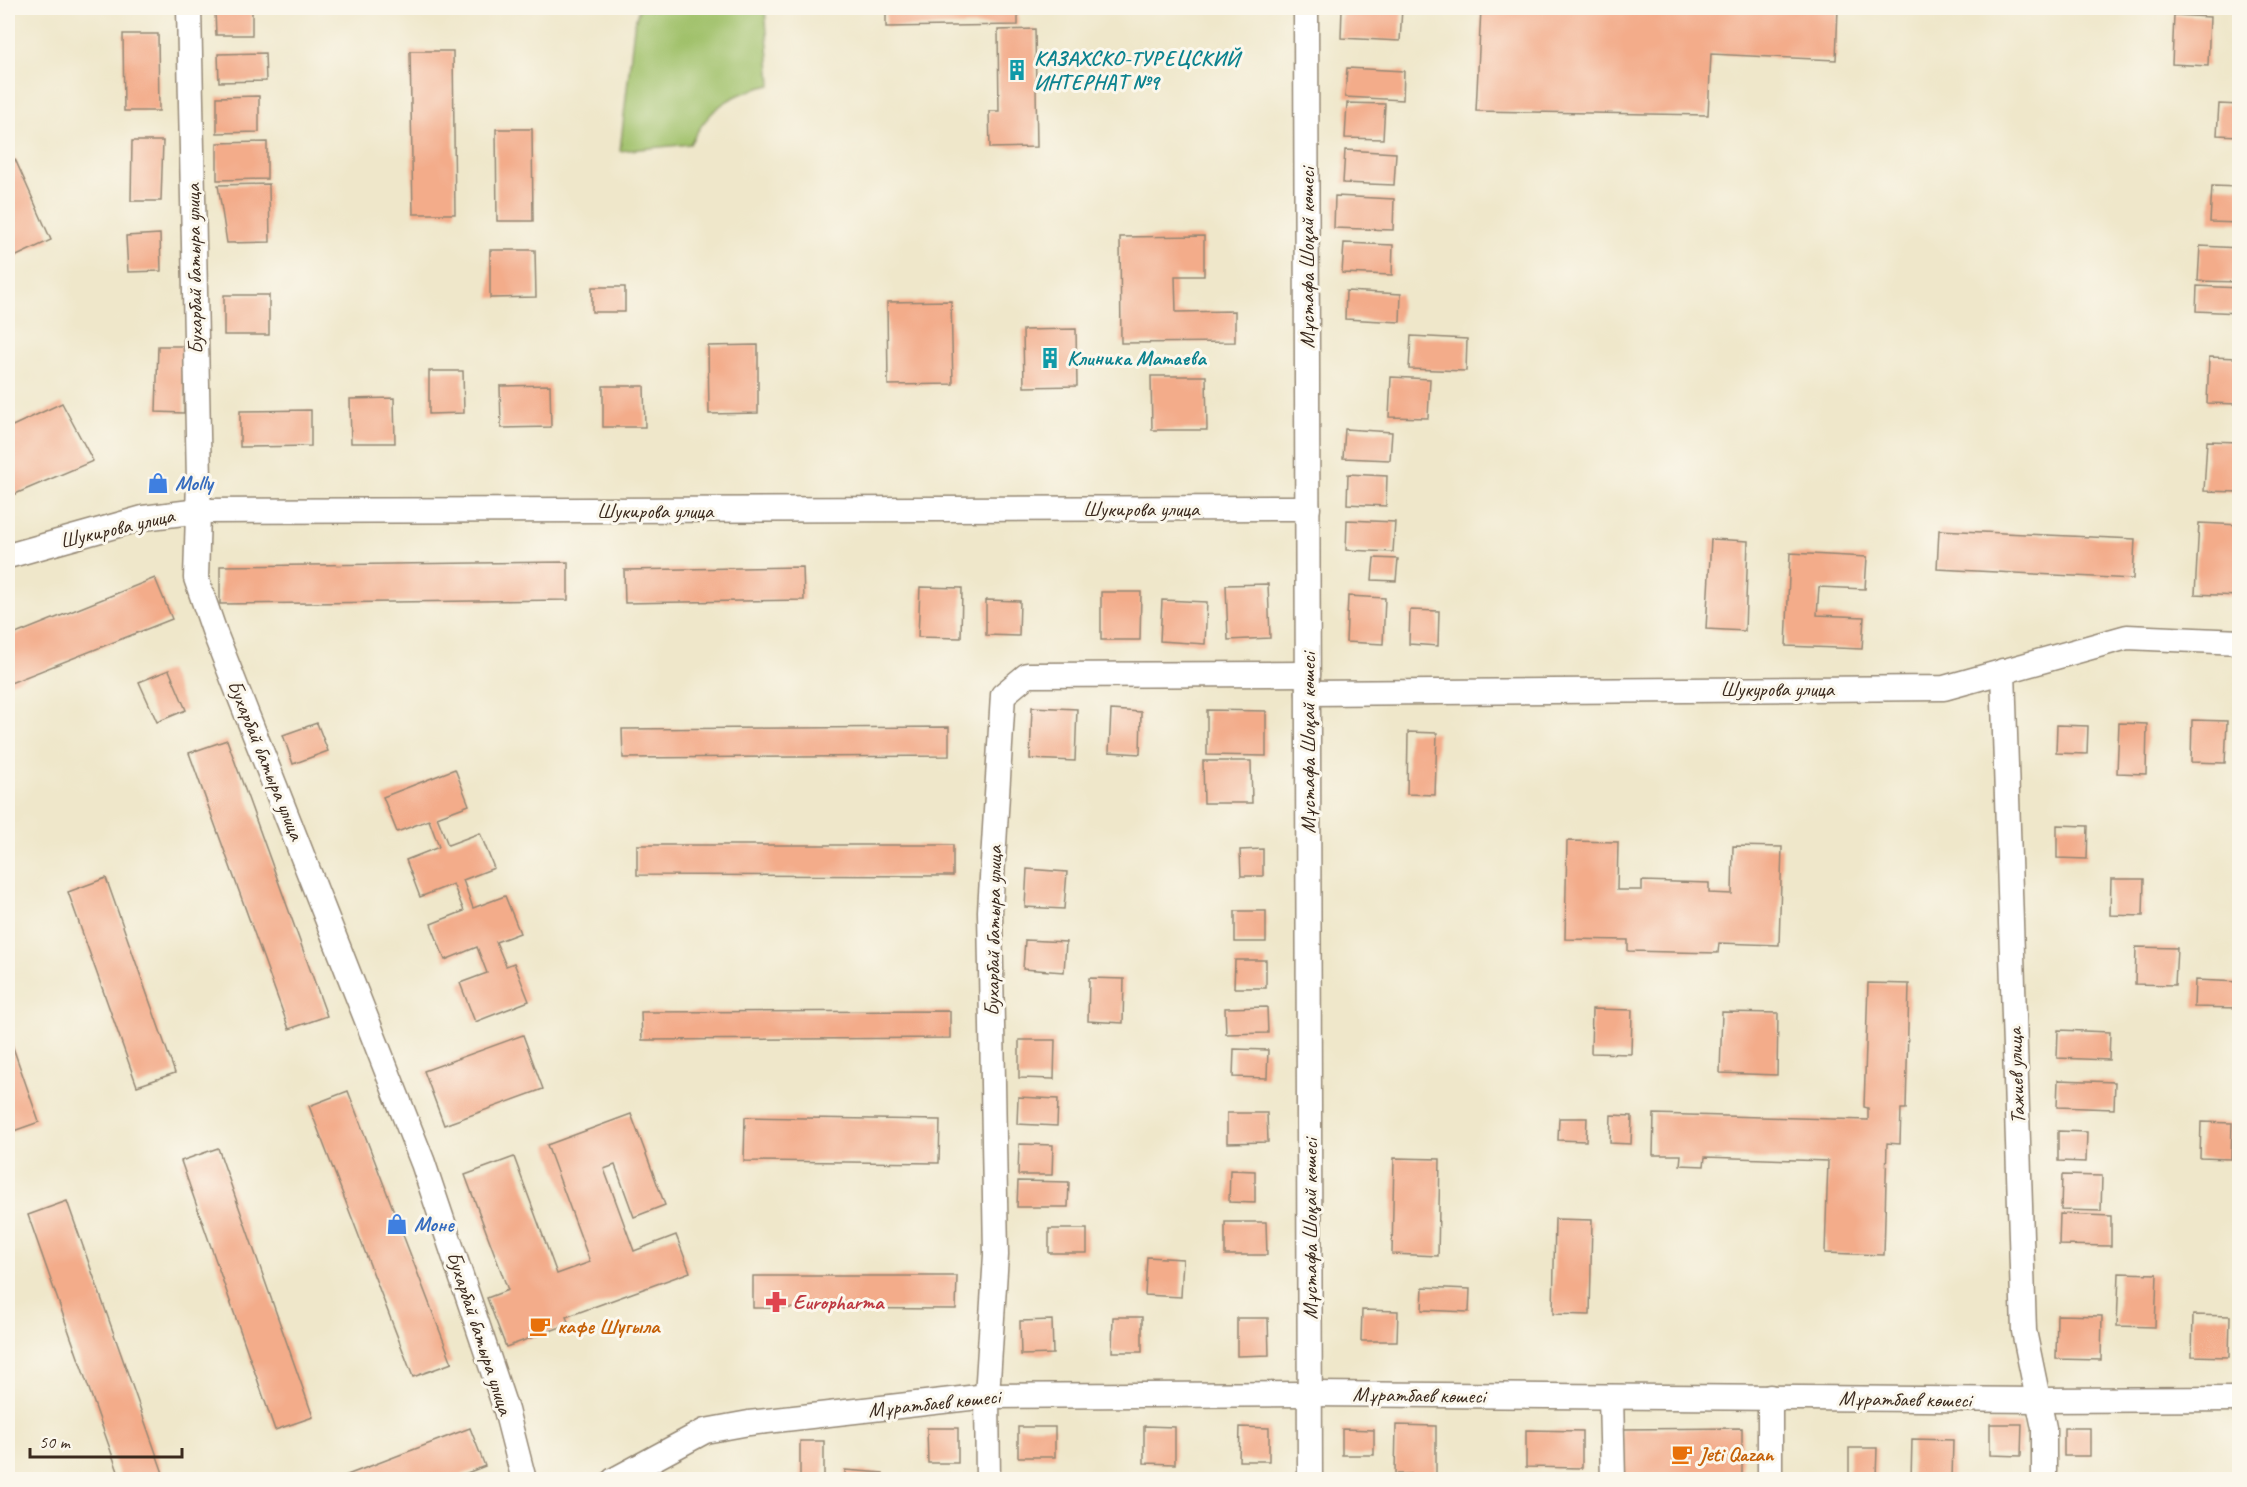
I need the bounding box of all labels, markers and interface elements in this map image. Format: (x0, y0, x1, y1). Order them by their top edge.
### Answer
place label: КАЗАХСКО-ТУРЕЦСКИЙ ИНТЕРНАТ №9 (1034, 45, 1243, 95)
building icon: КАЗАХСКО-ТУРЕЦСКИЙ ИНТЕРНАТ №9 (1005, 58, 1029, 82)
street label: Мұстафа Шоқай көшесі (1294, 164, 1320, 349)
street label: Бухарбай батыра улица (179, 182, 208, 354)
place label: Клиника Матаева (1067, 345, 1207, 371)
building icon: Клиника Матаева (1038, 346, 1062, 370)
place label: Molly (175, 470, 215, 496)
shop icon: Molly (146, 471, 170, 495)
street label: Шукирова улица (1083, 496, 1201, 522)
street label: Шукирова улица (597, 498, 715, 524)
street label: Шукирова улица (57, 502, 178, 554)
street label: Мұстафа Шоқай көшесі (1295, 649, 1321, 834)
street label: Бухарбай батыра улица (222, 676, 311, 846)
street label: Шукурова улица (1720, 676, 1836, 702)
street label: Бухарбай батыра улица (979, 844, 1008, 1016)
street label: Тажиев улица (2001, 1025, 2031, 1125)
street label: Мұстафа Шоқай көшесі (1297, 1135, 1323, 1320)
place label: Моне (414, 1211, 455, 1237)
shop icon: Моне (385, 1212, 409, 1236)
street label: Бухарбай батыра улица (441, 1248, 519, 1420)
place label: Europharma (793, 1289, 885, 1315)
pharmacy icon: Europharma (764, 1290, 788, 1314)
place label: кафе Шугыла (557, 1313, 661, 1339)
cafe icon: кафе Шугыла (528, 1314, 552, 1338)
street label: Мұратбаев көшесі (1352, 1381, 1489, 1409)
street label: Мұратбаев көшесі (867, 1383, 1004, 1423)
street label: Мұратбаев көшесі (1838, 1385, 1975, 1413)
scale bar (30, 1421, 182, 1459)
text: 50 m (39, 1431, 72, 1453)
place label: Jeti Qazan (1697, 1441, 1775, 1467)
cafe icon: Jeti Qazan (1670, 1442, 1694, 1466)

